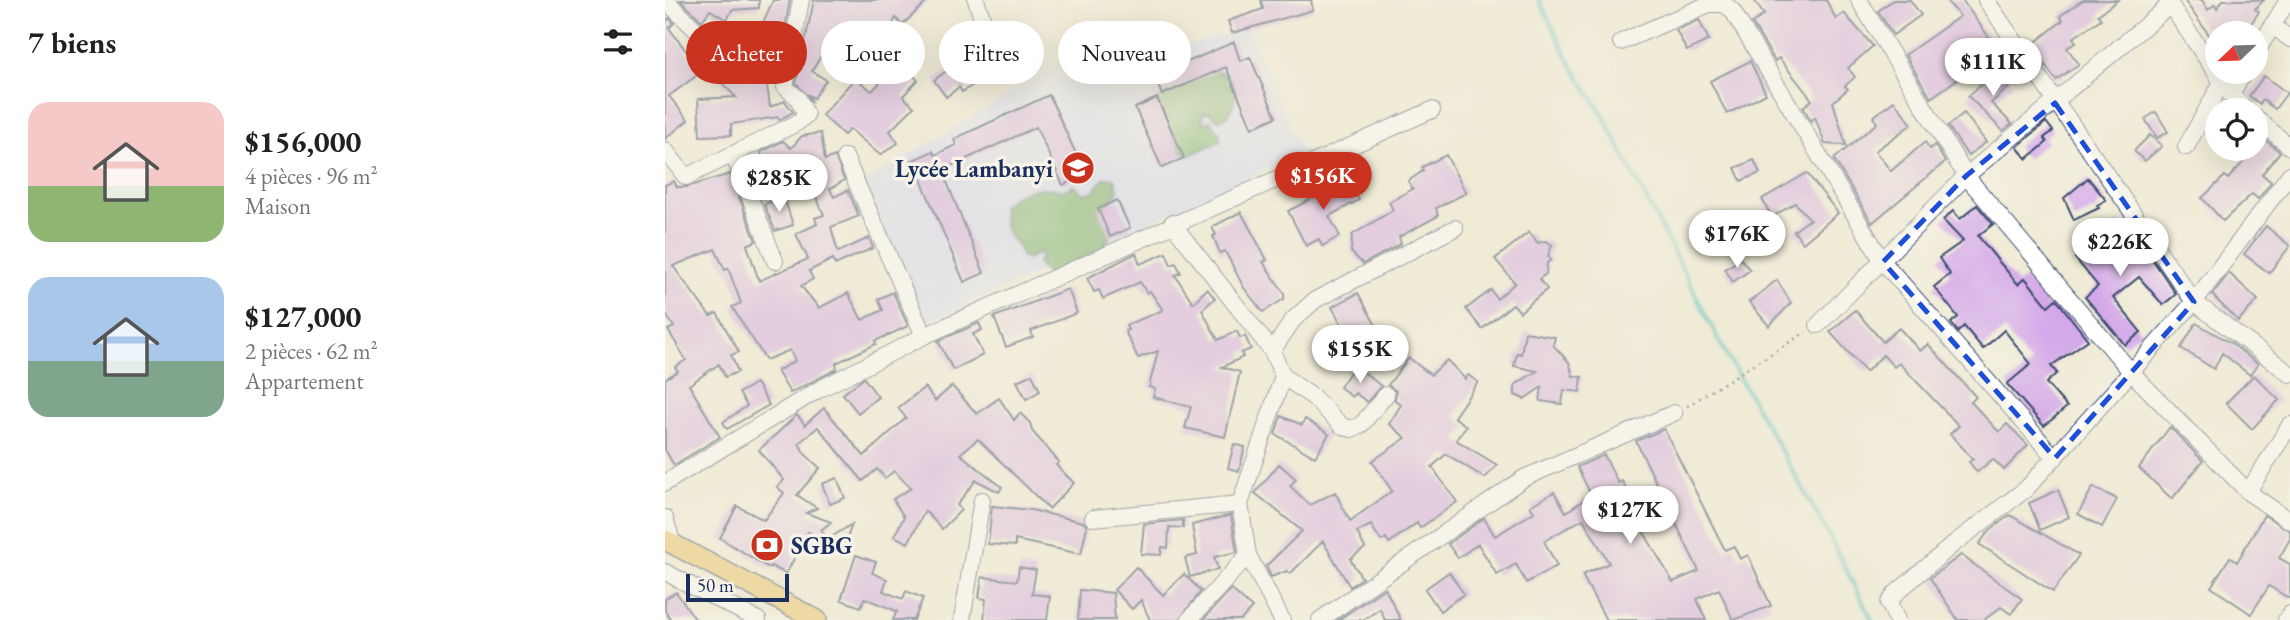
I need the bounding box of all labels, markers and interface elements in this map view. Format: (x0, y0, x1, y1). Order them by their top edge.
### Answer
chip: Acheter (686, 21, 807, 84)
chip: Louer (821, 21, 925, 84)
chip: Filtres (939, 21, 1044, 84)
chip: Nouveau (1058, 21, 1191, 84)
north arrow (2205, 21, 2268, 84)
map controls (2205, 21, 2268, 161)
text: 7 biens (28, 23, 116, 62)
icon: filters (599, 23, 637, 61)
pin: $111K (1944, 38, 2042, 98)
text: $111K (1961, 46, 2025, 76)
button: locate (2205, 98, 2268, 161)
text: $156,000 (245, 122, 361, 161)
icon: home (84, 130, 168, 214)
school or university icon: Lycée Lambanyi (1059, 149, 1097, 187)
pin: $156K (1274, 152, 1372, 212)
place label: Lycée Lambanyi (895, 153, 1053, 185)
pin: $285K (730, 154, 828, 214)
text: $156K (1291, 160, 1355, 190)
text: 4 pièces · 96 m² (245, 161, 378, 191)
text: $285K (747, 162, 811, 192)
text: Maison (245, 191, 311, 221)
pin: $176K (1688, 210, 1786, 270)
text: $176K (1705, 218, 1769, 248)
pin: $226K (2071, 218, 2169, 278)
text: $226K (2088, 226, 2152, 256)
text: $127,000 (245, 297, 361, 336)
icon: home (84, 305, 168, 389)
pin: $155K (1311, 326, 1409, 385)
text: $155K (1328, 333, 1392, 363)
text: 2 pièces · 62 m² (245, 336, 378, 366)
text: Appartement (245, 366, 364, 396)
pin: $127K (1581, 486, 1679, 546)
text: $127K (1598, 494, 1662, 524)
bank icon: SGBG (748, 526, 786, 564)
place label: SGBG (791, 530, 852, 561)
scale bar (686, 571, 789, 603)
text: 50 m (697, 573, 734, 598)

